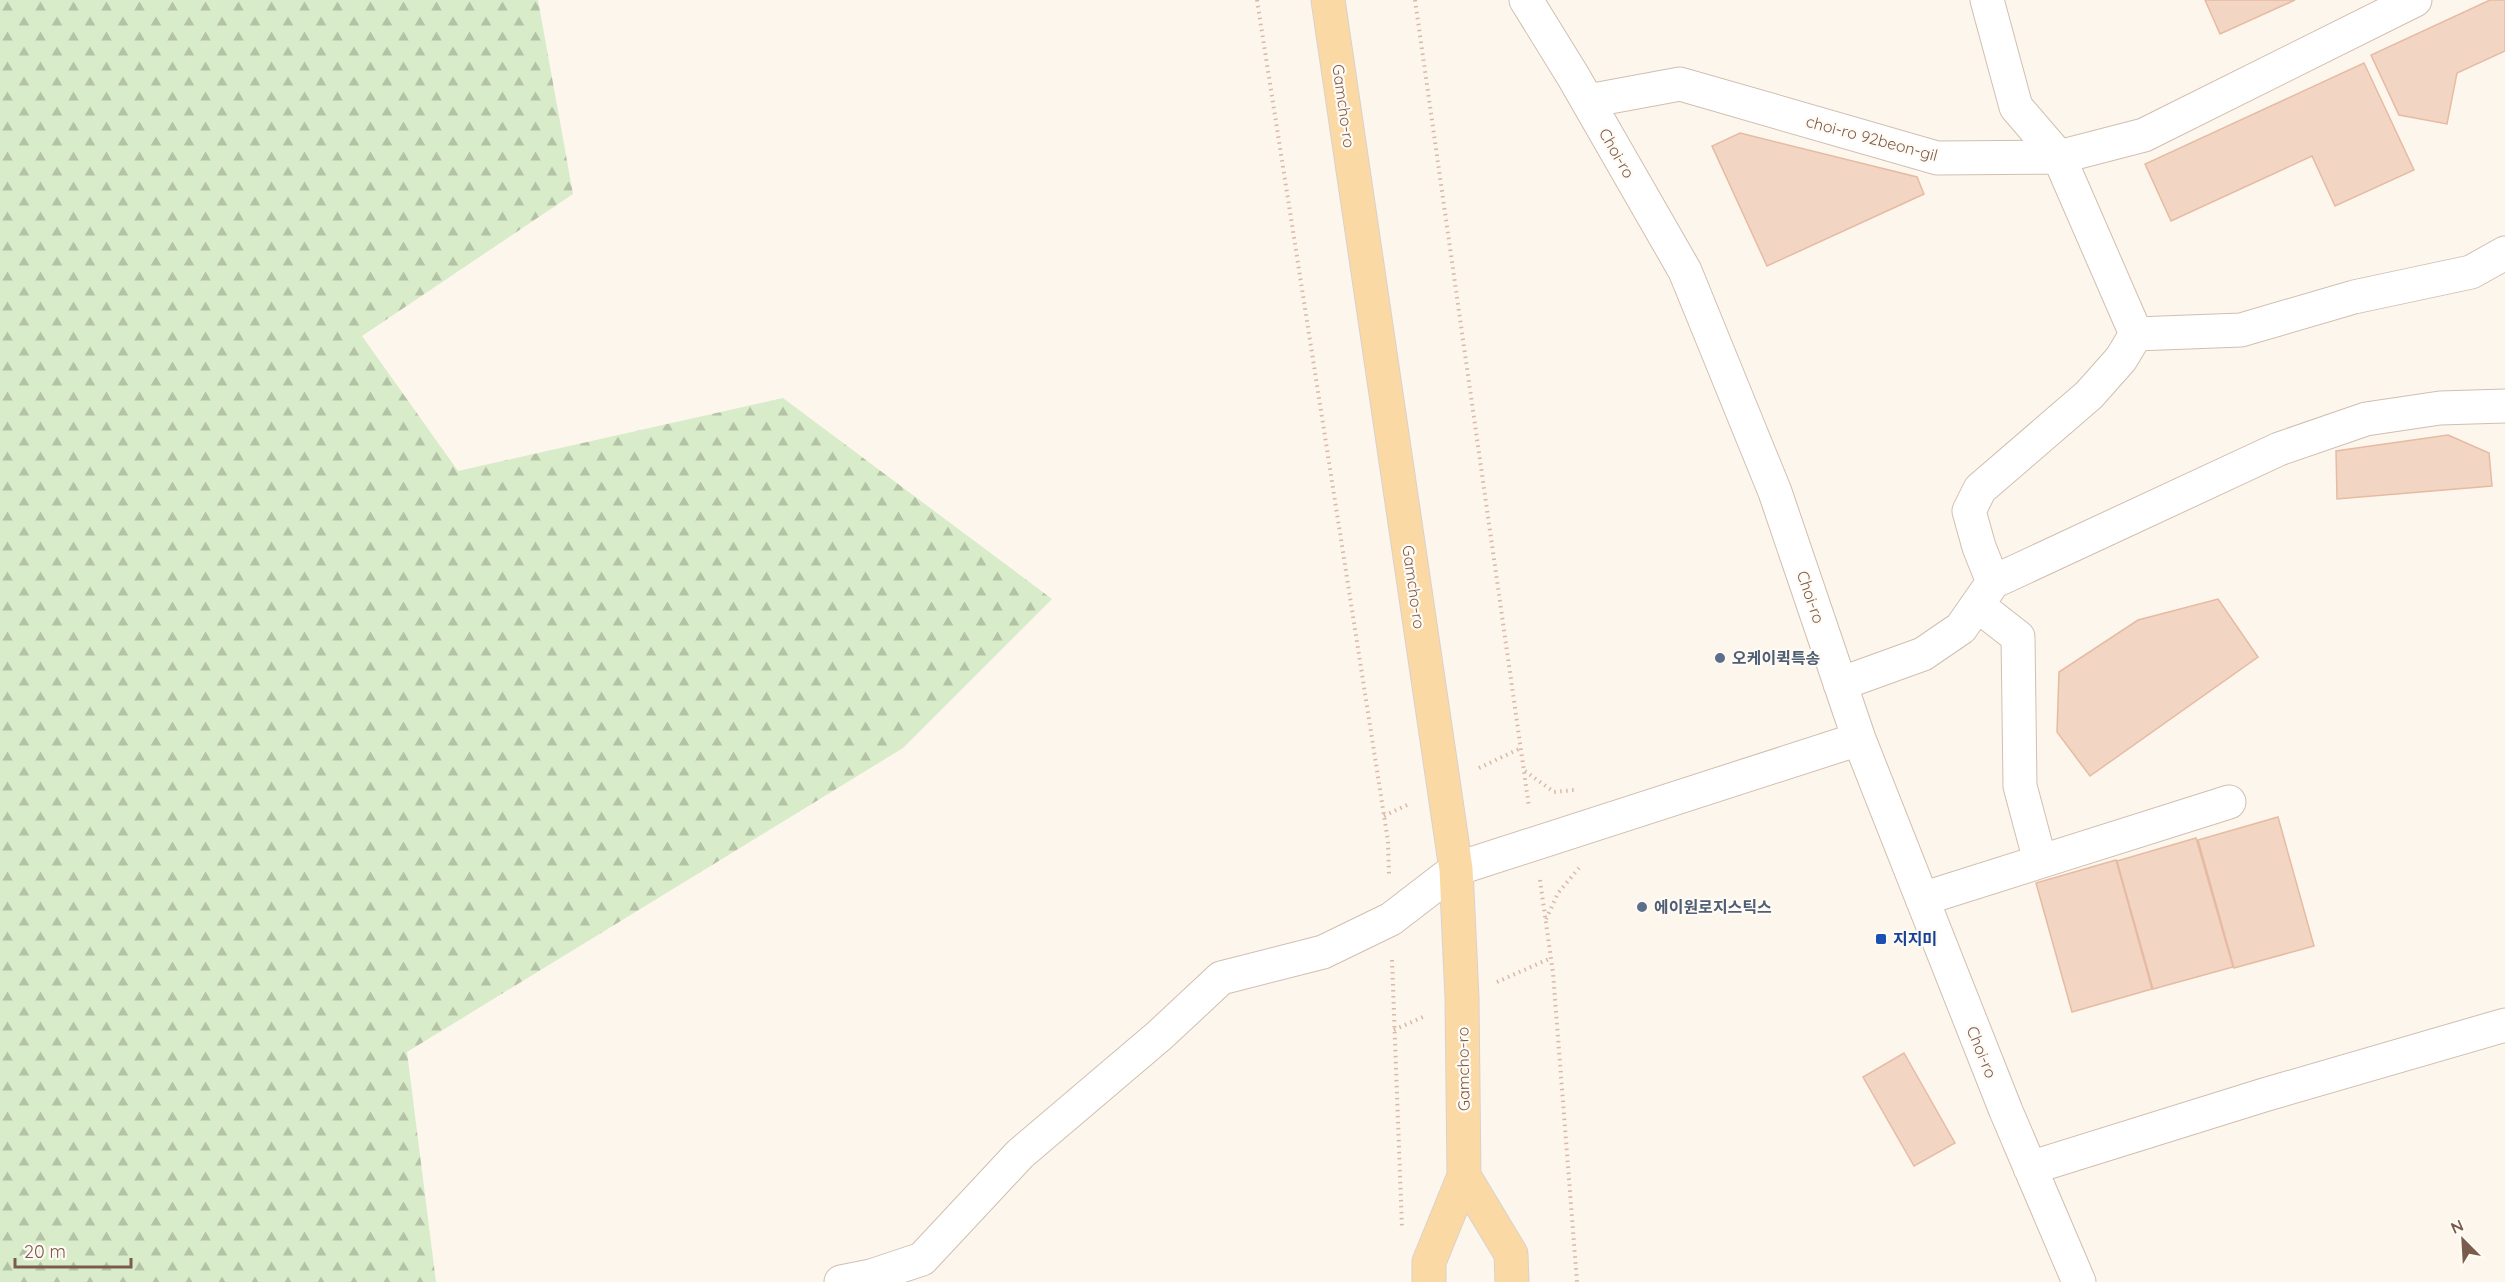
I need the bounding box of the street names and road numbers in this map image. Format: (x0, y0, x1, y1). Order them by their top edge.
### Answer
street label: Gamcho-ro (1328, 63, 1360, 149)
street label: choi-ro 92beon-gil (1804, 111, 1940, 165)
street label: Choi-ro (1595, 124, 1639, 182)
street label: Gamcho-ro (1398, 544, 1430, 630)
street label: Choi-ro (1793, 568, 1829, 626)
street label: Choi-ro (1963, 1023, 2001, 1081)
street label: Gamcho-ro (1452, 1027, 1474, 1111)

